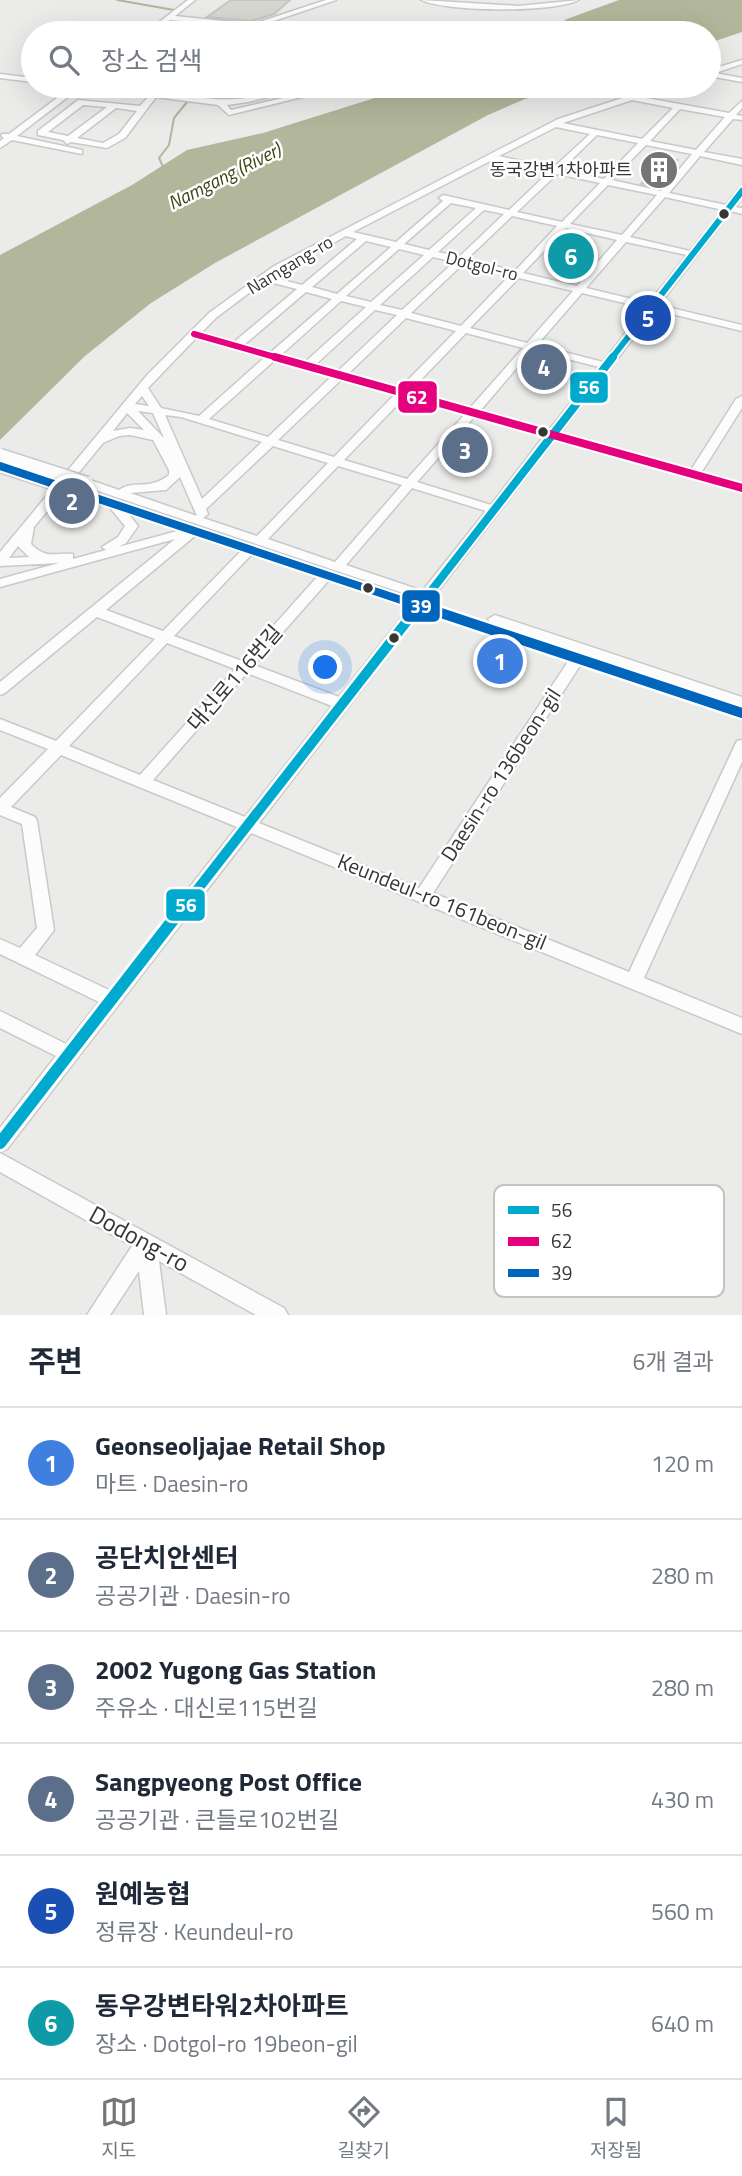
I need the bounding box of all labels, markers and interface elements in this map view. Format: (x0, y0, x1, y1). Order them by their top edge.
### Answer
search box (21, 21, 721, 98)
icon: search (45, 41, 83, 79)
text: 장소 검색 (101, 41, 202, 80)
water label: Namgang (River) (162, 134, 287, 216)
building icon: 동국강변1차아파트 (638, 149, 680, 191)
place label: 동국강변1차아파트 (489, 156, 632, 183)
unlabelled marker (717, 207, 731, 221)
street label: Namgang-ro (241, 228, 338, 301)
pin: 6 (548, 230, 594, 282)
street label: Dotgol-ro (443, 243, 521, 288)
pin: 5 (625, 292, 671, 344)
pin: 4 (521, 341, 567, 393)
line badge: 56 (569, 371, 609, 404)
text: 56 (578, 372, 600, 401)
line badge: 62 (397, 380, 438, 414)
text: 62 (406, 382, 428, 411)
pin: 3 (442, 424, 488, 476)
unlabelled marker (536, 425, 550, 439)
pin: 2 (49, 475, 95, 527)
unlabelled marker (361, 581, 375, 595)
line badge: 39 (401, 589, 441, 623)
text: 39 (410, 591, 432, 620)
street label: 대신로116번길 (179, 617, 290, 738)
unlabelled marker (387, 631, 401, 645)
pin: 1 (477, 635, 523, 687)
your location (308, 650, 342, 684)
street label: Daesin-ro 136beon-gil (432, 681, 568, 867)
street label: Keundeul-ro 161beon-gil (333, 844, 552, 958)
line badge: 56 (165, 888, 206, 922)
text: 56 (175, 890, 197, 919)
legend (494, 1185, 724, 1297)
text: 56 (551, 1195, 572, 1224)
street label: Dodong-ro (83, 1196, 196, 1280)
text: 62 (551, 1226, 572, 1255)
text: 39 (551, 1258, 572, 1287)
text: 주변 (28, 1338, 83, 1384)
text: 6개 결과 (633, 1344, 714, 1379)
text: Geonseoljajae Retail Shop (95, 1426, 386, 1465)
text: 1 (45, 1446, 57, 1481)
text: 120 m (651, 1446, 714, 1481)
text: 마트 · Daesin-ro (95, 1466, 248, 1501)
text: 공단치안센터 (95, 1538, 239, 1577)
text: 2 (45, 1558, 57, 1593)
text: 280 m (651, 1558, 714, 1593)
text: 공공기관 · Daesin-ro (95, 1578, 291, 1613)
text: 2002 Yugong Gas Station (95, 1650, 376, 1689)
text: 3 (45, 1670, 57, 1705)
text: 280 m (651, 1670, 714, 1705)
text: 주유소 · 대신로115번길 (95, 1690, 318, 1725)
text: Sangpyeong Post Office (95, 1762, 362, 1801)
text: 4 (45, 1782, 57, 1817)
text: 430 m (651, 1782, 714, 1817)
text: 공공기관 · 큰들로102번길 (95, 1802, 339, 1837)
text: 원예농협 (95, 1874, 191, 1913)
text: 5 (45, 1894, 57, 1929)
text: 560 m (651, 1894, 714, 1929)
text: 정류장 · Keundeul-ro (95, 1914, 294, 1949)
text: 동우강변타워2차아파트 (95, 1986, 349, 2025)
text: 6 (45, 2006, 57, 2041)
text: 640 m (651, 2006, 714, 2041)
text: 장소 · Dotgol-ro 19beon-gil (95, 2026, 358, 2061)
tab: 지도 (100, 2093, 138, 2164)
tab: 길찾기 (338, 2093, 390, 2164)
tab: 저장됨 (590, 2093, 642, 2164)

